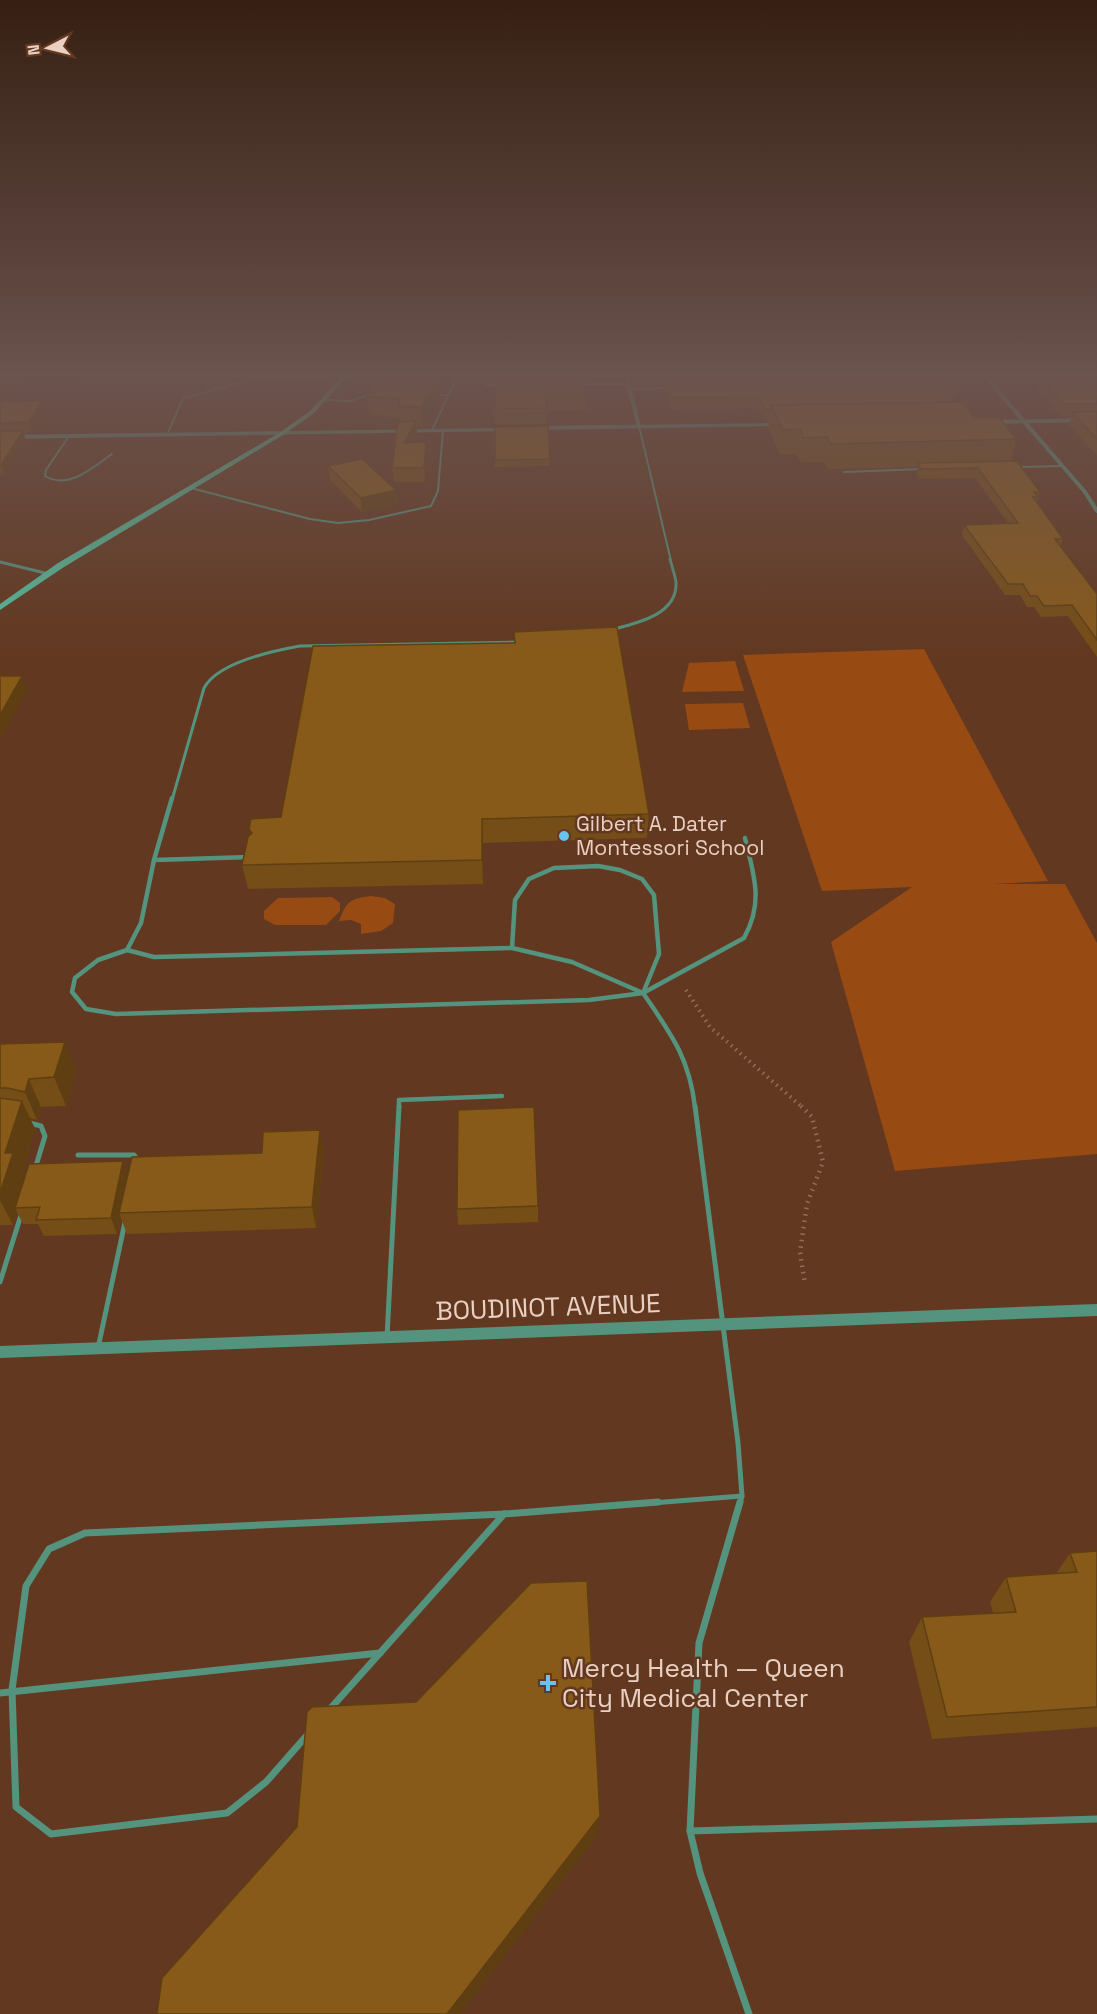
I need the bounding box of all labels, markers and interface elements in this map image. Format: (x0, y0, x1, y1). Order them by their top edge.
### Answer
north arrow (18, 18, 78, 78)
text: N (23, 43, 45, 56)
place label: Gilbert A. Dater Montessori School (576, 810, 764, 861)
marker: Gilbert A. Dater Montessori School (557, 829, 571, 843)
street label: BOUDINOT AVENUE (435, 1286, 661, 1328)
place label: Mercy Health — Queen City Medical Center (562, 1651, 845, 1715)
marker: Mercy Health — Queen City Medical Center (539, 1674, 557, 1692)

